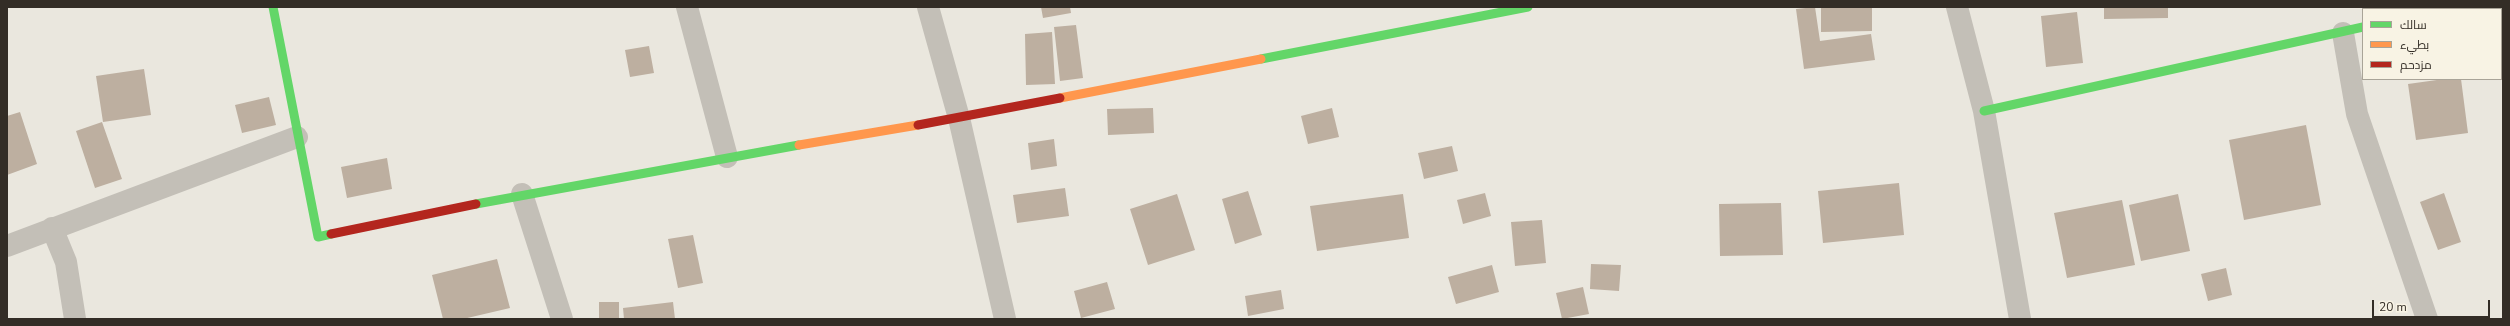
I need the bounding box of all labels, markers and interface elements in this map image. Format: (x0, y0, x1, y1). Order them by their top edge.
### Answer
legend (2362, 8, 2502, 80)
text: سالك (2400, 17, 2427, 33)
text: بطيء (2400, 37, 2429, 53)
text: مزدحم (2400, 57, 2432, 73)
scale bar (2374, 292, 2492, 318)
text: 20 m (2379, 299, 2407, 315)

